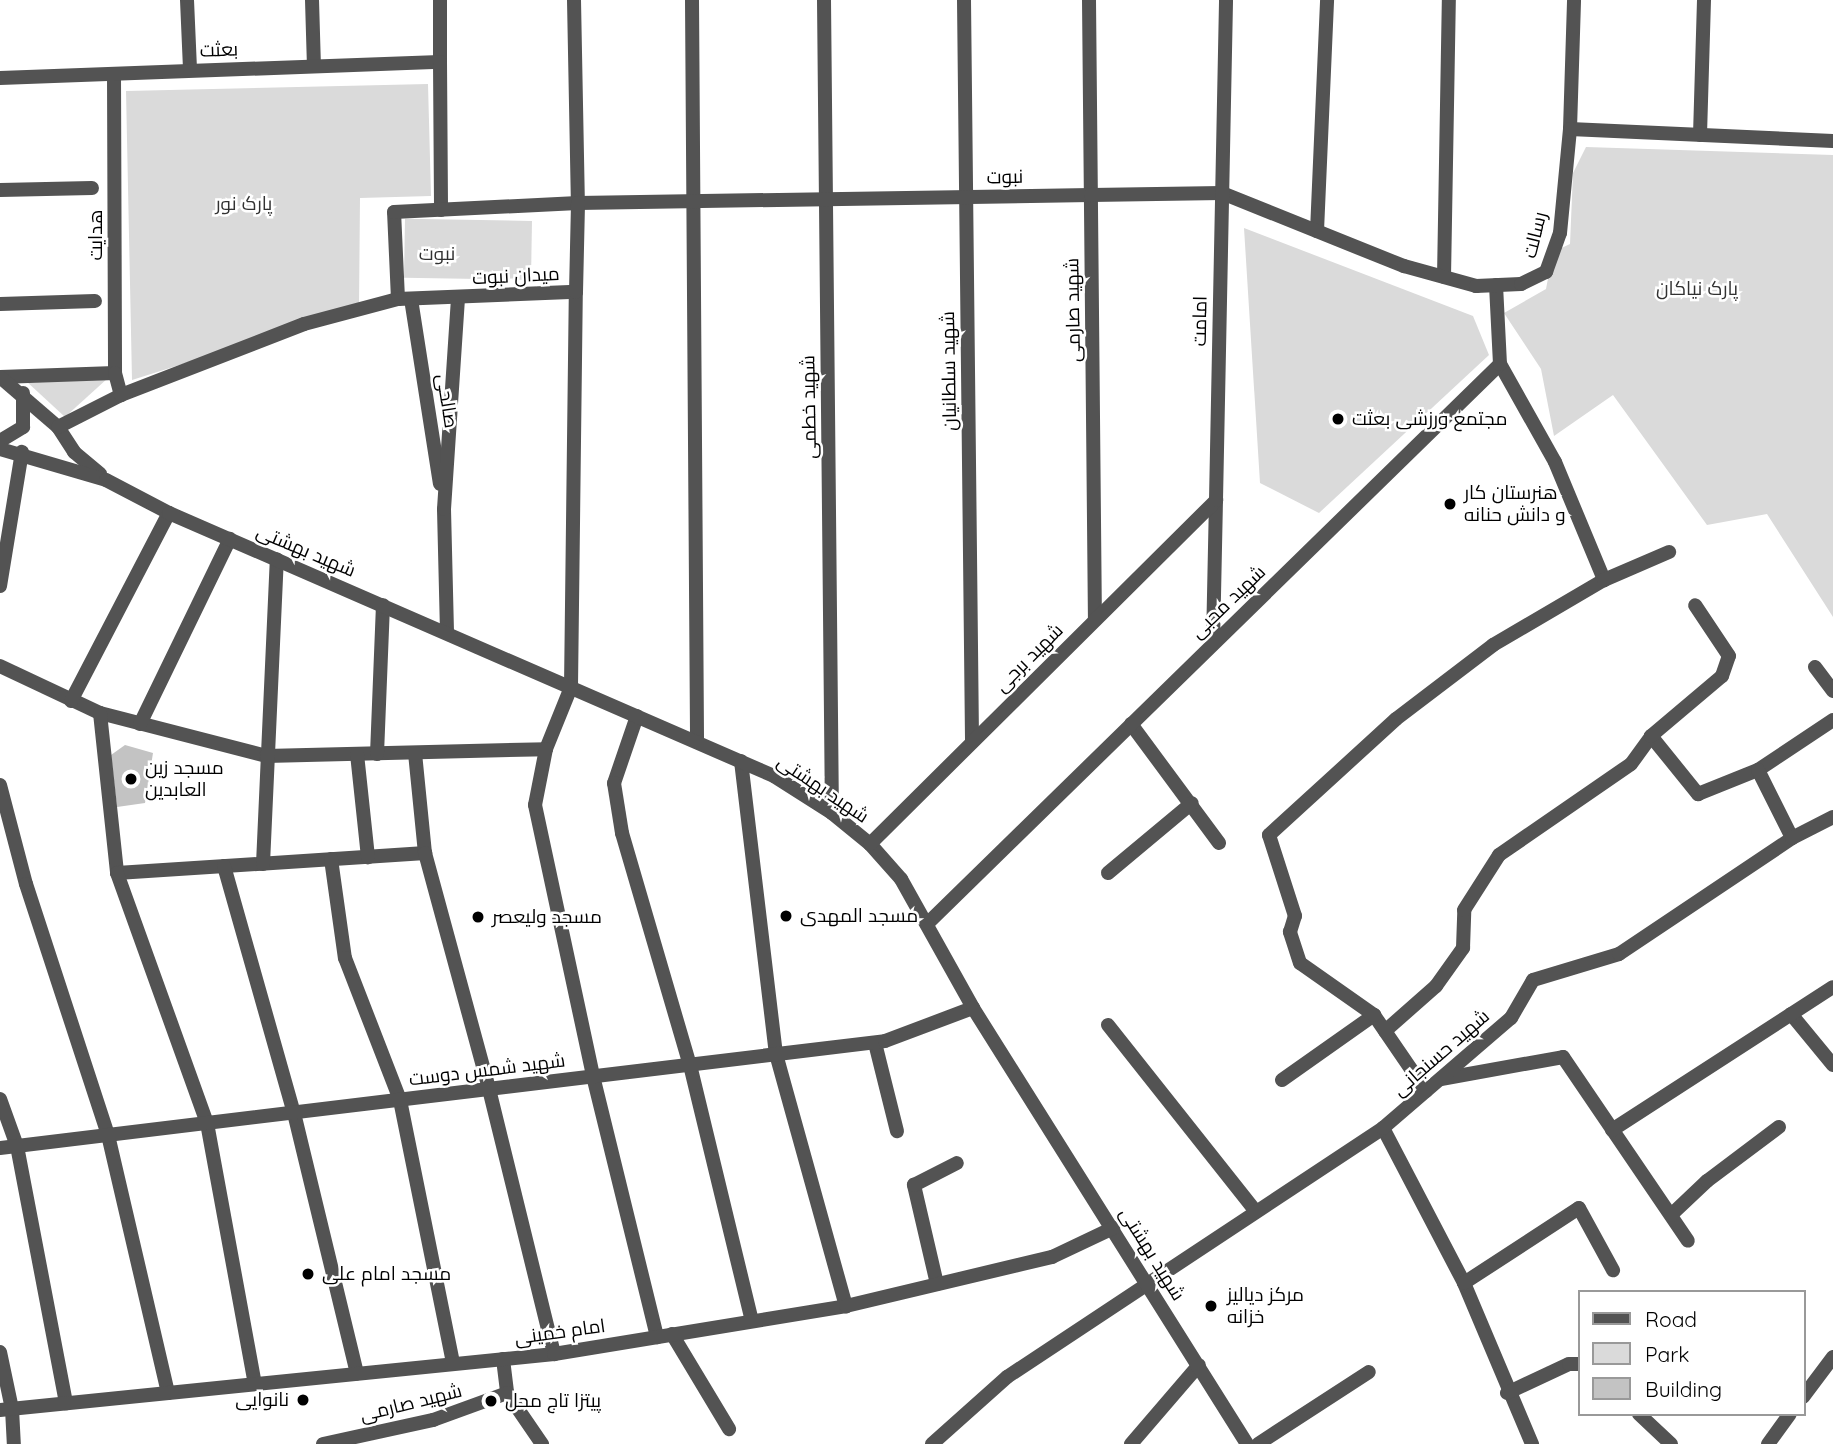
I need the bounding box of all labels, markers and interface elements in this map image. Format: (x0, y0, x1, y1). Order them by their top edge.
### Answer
street label: بعثت (199, 38, 239, 62)
street label: نبوت (986, 165, 1024, 189)
park label: پارک نور (216, 193, 272, 215)
street label: رسالت (1518, 209, 1552, 261)
street label: هدایت (85, 210, 107, 260)
park label: نبوت (419, 243, 455, 265)
street label: شهید صارمی (1061, 258, 1085, 362)
street label: میدان نبوت (472, 262, 560, 290)
park label: پارک نیاکان (1656, 278, 1738, 300)
street label: امامت (1188, 295, 1212, 347)
street label: شهید سلطانیان (937, 311, 961, 431)
street label: شهید خطمی (797, 355, 821, 459)
street label: صالحی (431, 372, 463, 430)
place label: مجتمع ورزشی بعثت (1352, 408, 1508, 430)
marker: مجتمع ورزشی بعثت (1330, 411, 1346, 427)
place label: هنرستان کار و دانش حنانه (1464, 482, 1566, 526)
marker: هنرستان کار و دانش حنانه (1442, 496, 1458, 512)
street label: شهید بهشتی (253, 520, 359, 582)
street label: شهید محبی (1186, 561, 1270, 643)
street label: شهید برجی (990, 619, 1068, 697)
street label: شهید بهشتی (773, 750, 873, 828)
place label: مسجد زین العابدین (145, 757, 224, 801)
marker: مسجد زین العابدین (123, 771, 139, 787)
place label: مسجد المهدی (800, 905, 918, 927)
place label: مسجد ولیعصر (492, 906, 602, 928)
marker: مسجد المهدی (778, 908, 794, 924)
marker: مسجد ولیعصر (470, 909, 486, 925)
street label: شهید حسنجانی (1388, 1005, 1494, 1101)
street label: شهید شمس دوست (408, 1049, 566, 1091)
street label: شهید بهشتی (1114, 1203, 1190, 1305)
place label: مسجد امام علی (322, 1263, 451, 1285)
marker: مسجد امام علی (300, 1266, 316, 1282)
place label: مرکز دیالیز خزانه (1227, 1284, 1304, 1328)
legend (1577, 1290, 1805, 1416)
marker: مرکز دیالیز خزانه (1201, 1296, 1221, 1316)
text: Road (1645, 1306, 1697, 1332)
street label: امام خمینی (513, 1314, 607, 1350)
text: Park (1645, 1341, 1689, 1367)
text: Building (1645, 1376, 1722, 1402)
street label: شهید صارمی (358, 1379, 464, 1427)
place label: نانوایی (235, 1389, 289, 1411)
place label: پیتزا تاج محل (505, 1390, 601, 1412)
marker: نانوایی (295, 1392, 311, 1408)
marker: پیتزا تاج محل (483, 1393, 499, 1409)

